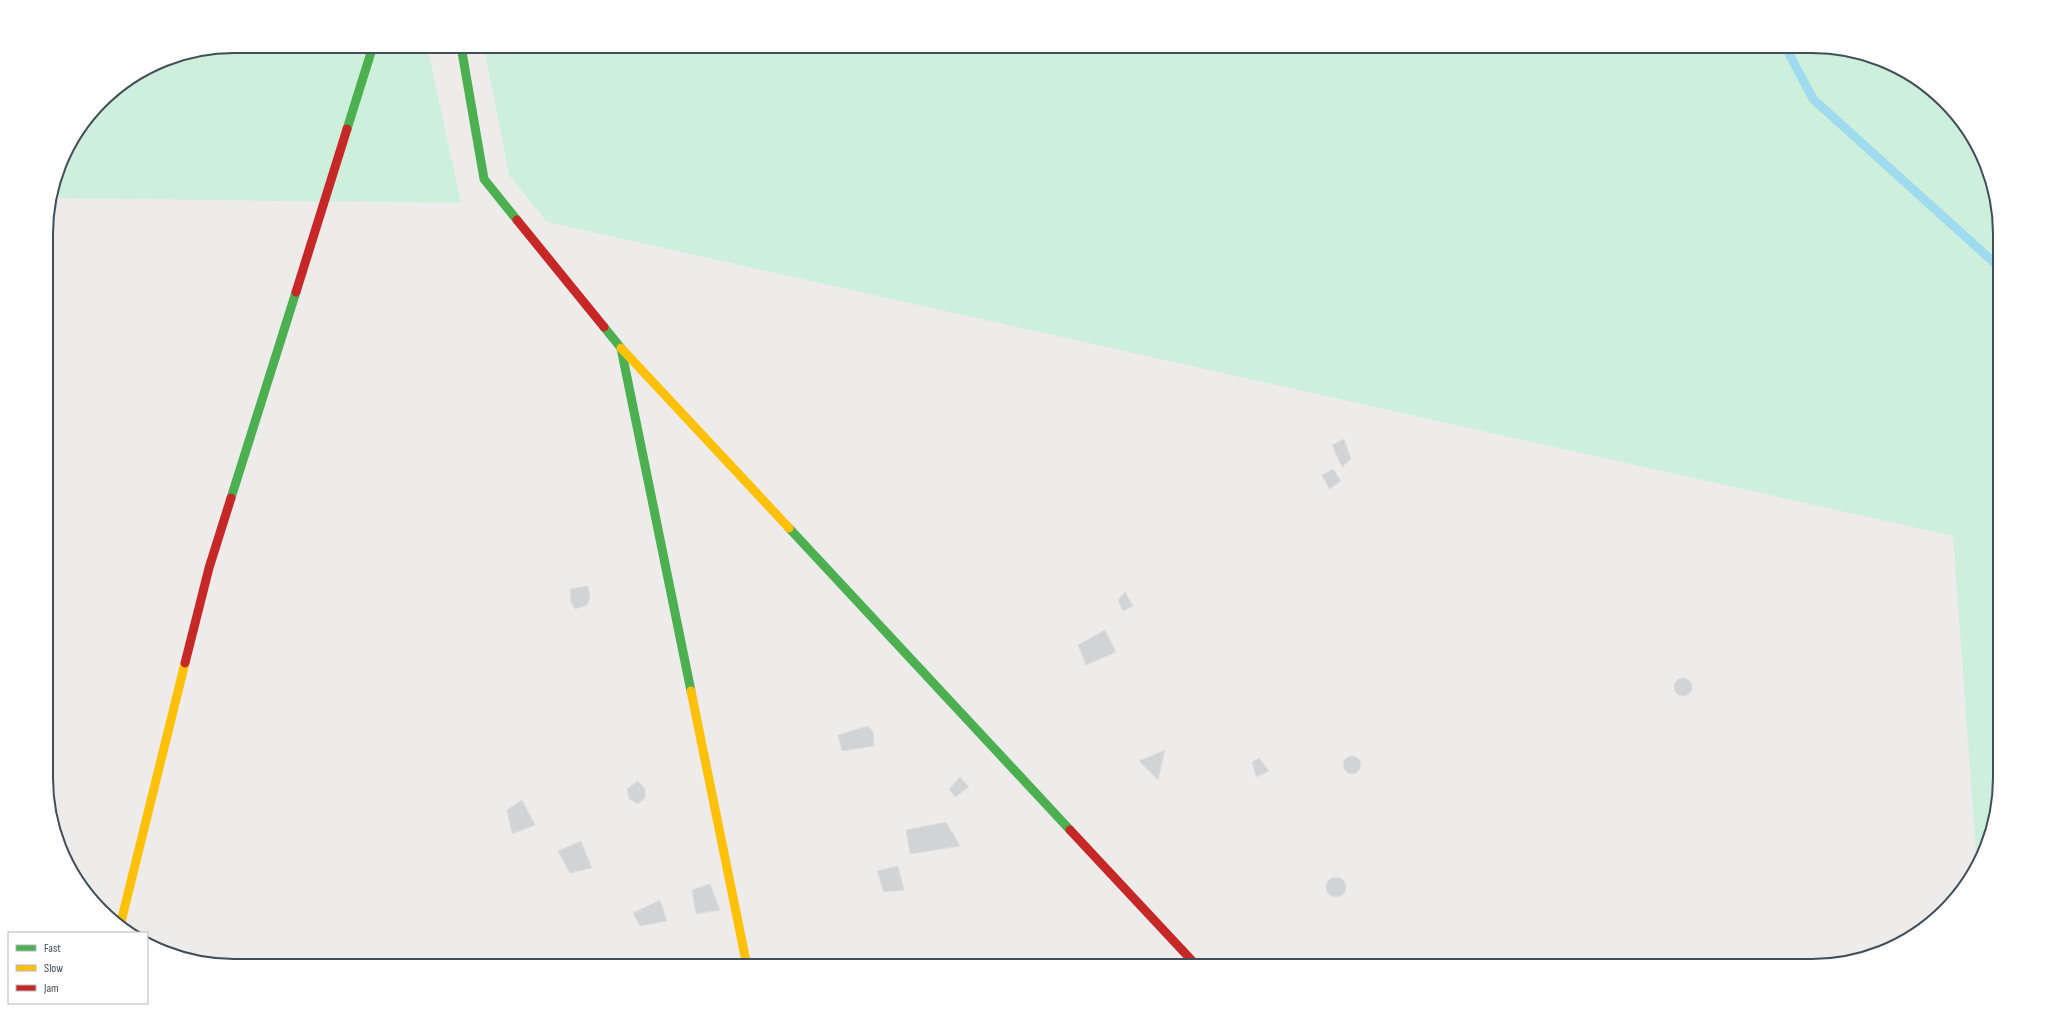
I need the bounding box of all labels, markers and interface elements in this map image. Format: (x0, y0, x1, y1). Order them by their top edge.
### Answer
legend (8, 932, 148, 1004)
text: Fast (44, 941, 61, 956)
text: Slow (44, 961, 63, 976)
text: Jam (43, 981, 59, 996)

